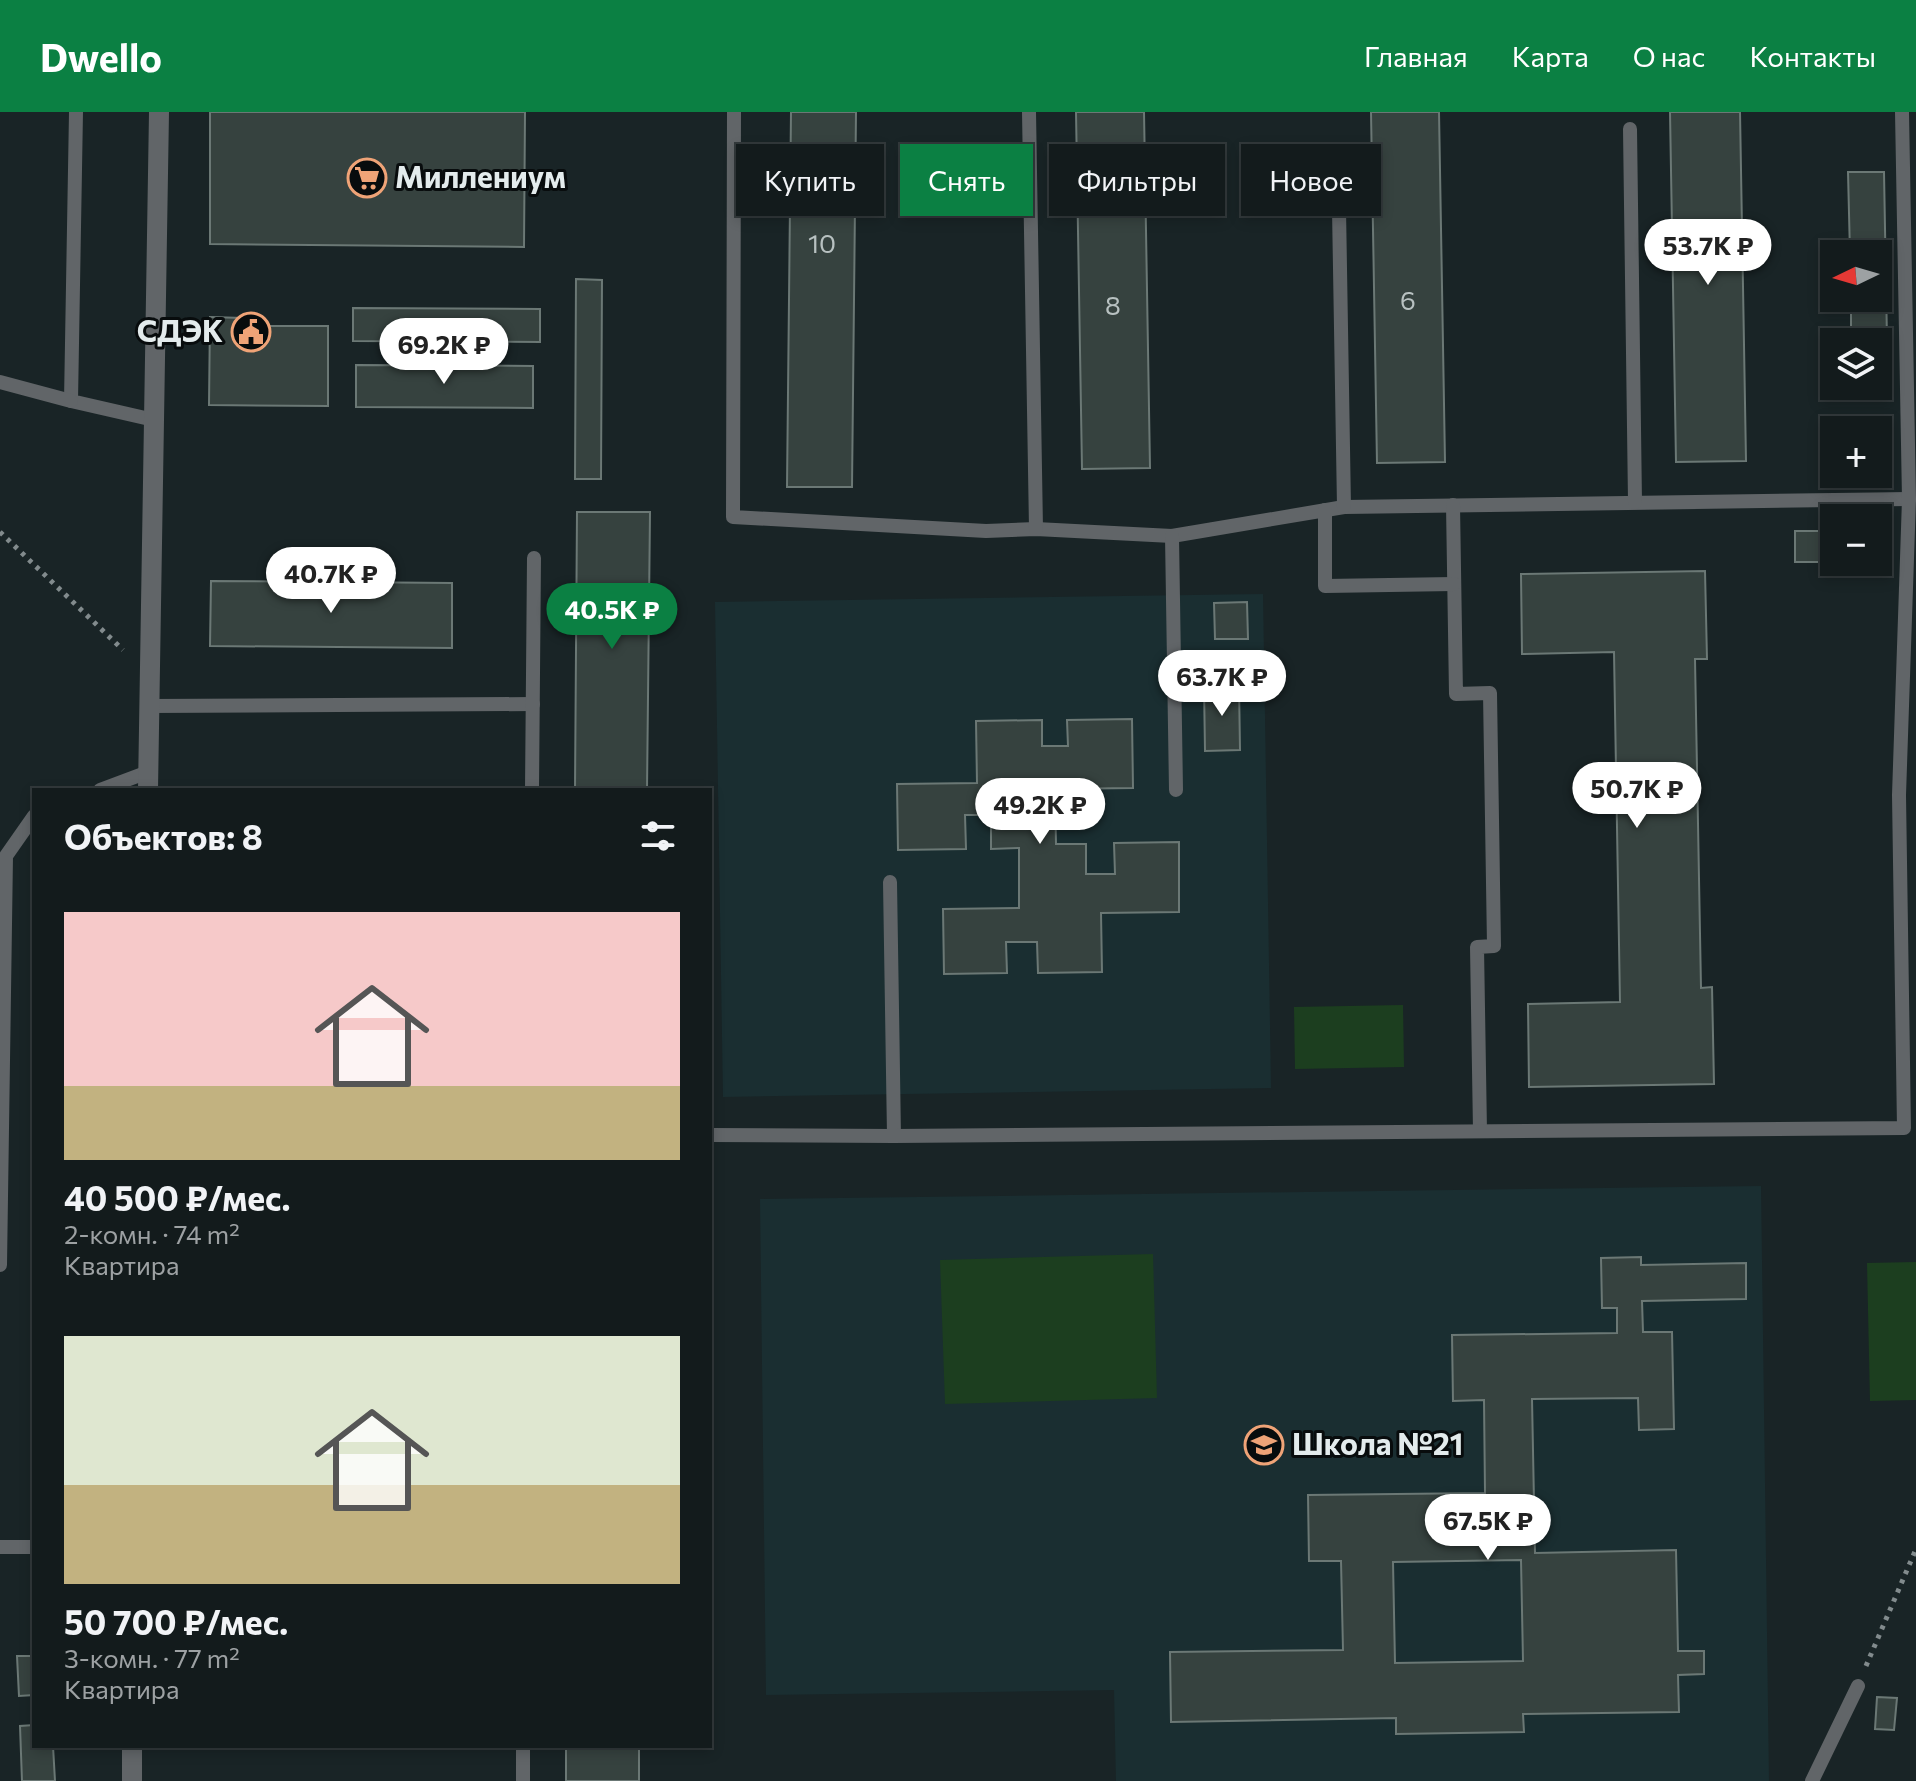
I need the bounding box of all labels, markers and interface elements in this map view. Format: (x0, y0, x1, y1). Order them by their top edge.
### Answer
text: Dwello (40, 33, 162, 80)
text: Главная (1364, 39, 1468, 73)
text: Карта (1512, 39, 1589, 73)
text: О нас (1633, 39, 1705, 73)
text: Контакты (1749, 39, 1876, 73)
chip: Купить (736, 144, 884, 216)
chip: Снять (900, 144, 1033, 216)
chip: Фильтры (1049, 144, 1225, 216)
chip: Новое (1241, 144, 1381, 216)
supermarket icon: Миллениум (346, 157, 388, 199)
place label: Миллениум (395, 157, 566, 194)
pin: 53.7K ₽ (1634, 219, 1782, 287)
house number: 10 (808, 227, 836, 258)
text: 53.7K ₽ (1662, 229, 1754, 260)
north arrow (1820, 240, 1892, 312)
map controls (1820, 240, 1892, 576)
house number: 6 (1400, 284, 1416, 315)
house number: 8 (1105, 289, 1121, 320)
place label: СДЭК (137, 311, 223, 348)
public building icon: СДЭК (230, 311, 272, 353)
pin: 69.2K ₽ (370, 318, 518, 386)
text: 69.2K ₽ (397, 328, 491, 359)
button: layers (1820, 328, 1892, 400)
button: + (1820, 416, 1892, 488)
button: − (1820, 504, 1892, 576)
pin: 40.7K ₽ (257, 547, 405, 615)
text: 40.7K ₽ (284, 557, 378, 588)
pin: 40.5K ₽ (538, 583, 686, 651)
text: 40.5K ₽ (564, 593, 660, 624)
pin: 63.7K ₽ (1148, 650, 1296, 718)
text: 63.7K ₽ (1176, 660, 1268, 691)
pin: 50.7K ₽ (1563, 762, 1711, 830)
text: 50.7K ₽ (1590, 772, 1684, 803)
pin: 49.2K ₽ (966, 778, 1114, 846)
text: 49.2K ₽ (993, 788, 1087, 819)
icon: filters (636, 814, 680, 858)
text: Объектов: 8 (64, 815, 263, 857)
icon: home (300, 964, 444, 1108)
text: 40 500 ₽/мес. (64, 1176, 291, 1218)
text: 2-комн. · 74 m² (64, 1218, 240, 1249)
text: Квартира (64, 1249, 180, 1280)
icon: home (300, 1388, 444, 1532)
school or university icon: Школа №21 (1243, 1424, 1285, 1466)
place label: Школа №21 (1292, 1424, 1463, 1461)
pin: 67.5K ₽ (1414, 1494, 1562, 1562)
text: 67.5K ₽ (1443, 1504, 1533, 1535)
text: 50 700 ₽/мес. (64, 1600, 288, 1642)
text: 3-комн. · 77 m² (64, 1642, 240, 1673)
text: Квартира (64, 1673, 180, 1704)

